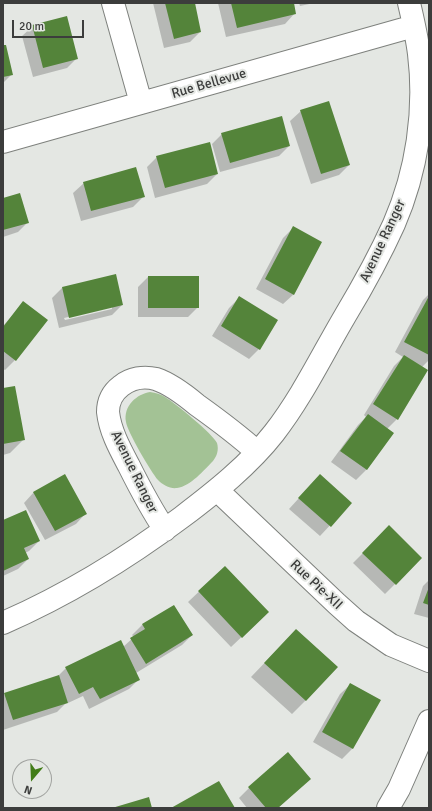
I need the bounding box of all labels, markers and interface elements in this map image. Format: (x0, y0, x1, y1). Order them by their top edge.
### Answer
scale bar (14, 12, 86, 38)
text: 20 m (19, 19, 44, 34)
street label: Rue Bellevue (170, 65, 248, 103)
street label: Avenue Ranger (356, 197, 410, 285)
street label: Avenue Ranger (107, 428, 161, 516)
street label: Rue Pie-XII (286, 557, 346, 613)
north arrow (12, 759, 52, 799)
text: N (23, 782, 34, 797)

